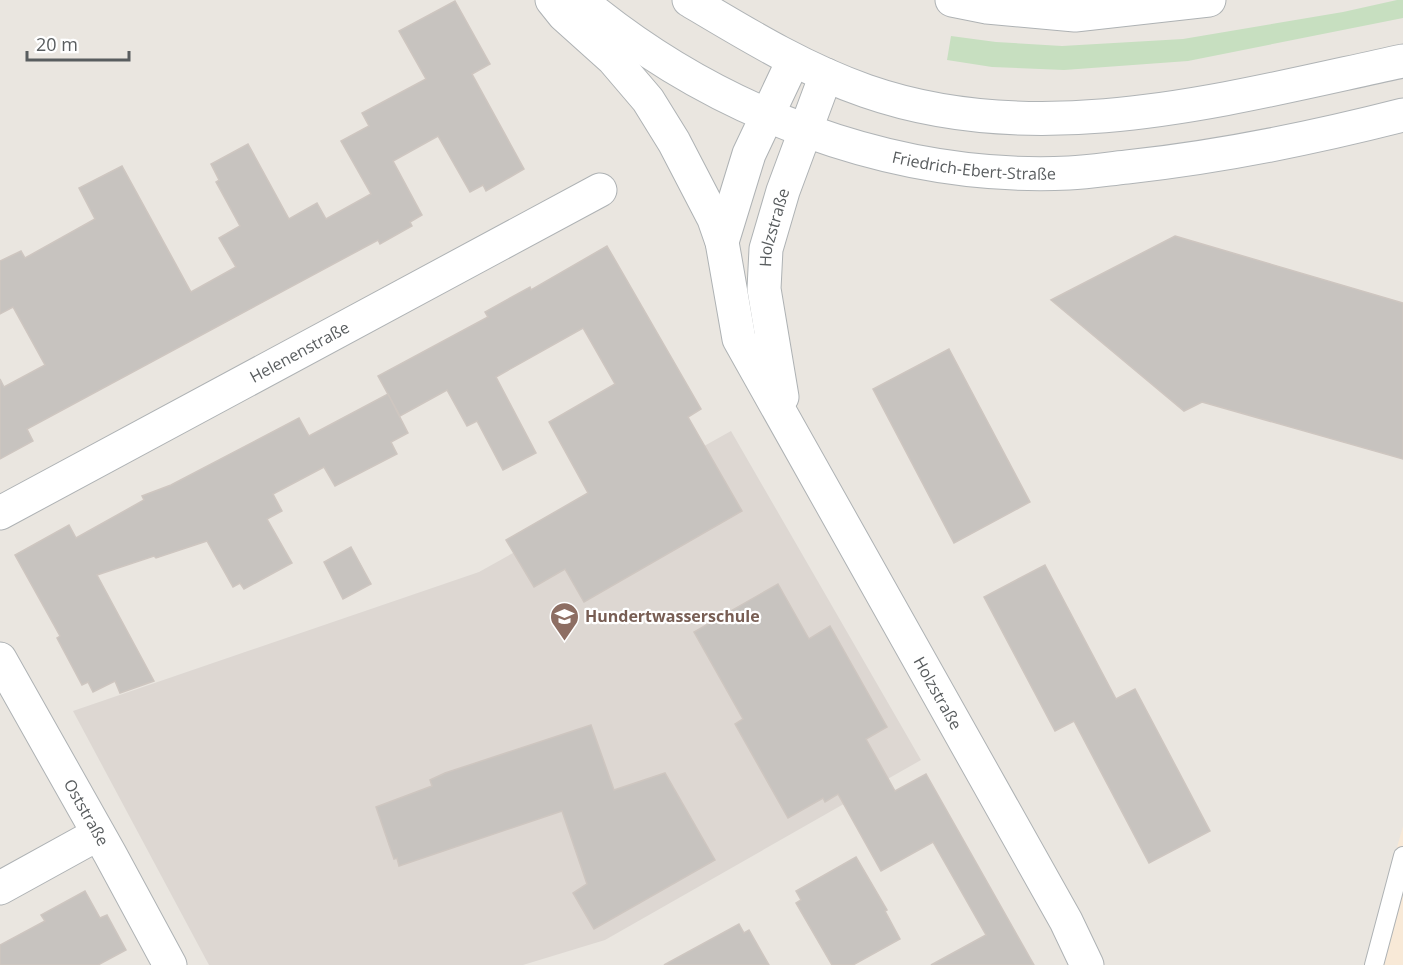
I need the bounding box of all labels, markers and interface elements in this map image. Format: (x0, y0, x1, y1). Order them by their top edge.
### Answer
scale bar (27, 24, 129, 62)
text: 20 m (36, 32, 78, 56)
street label: Friedrich-Ebert-Straße (890, 146, 1056, 185)
street label: Holzstraße (754, 186, 794, 267)
street label: Helenenstraße (246, 316, 353, 388)
school or university icon: Hundertwasserschule (548, 600, 580, 642)
place label: Hundertwasserschule (585, 605, 760, 627)
street label: Holzstraße (909, 652, 967, 734)
street label: Oststraße (59, 775, 114, 850)

